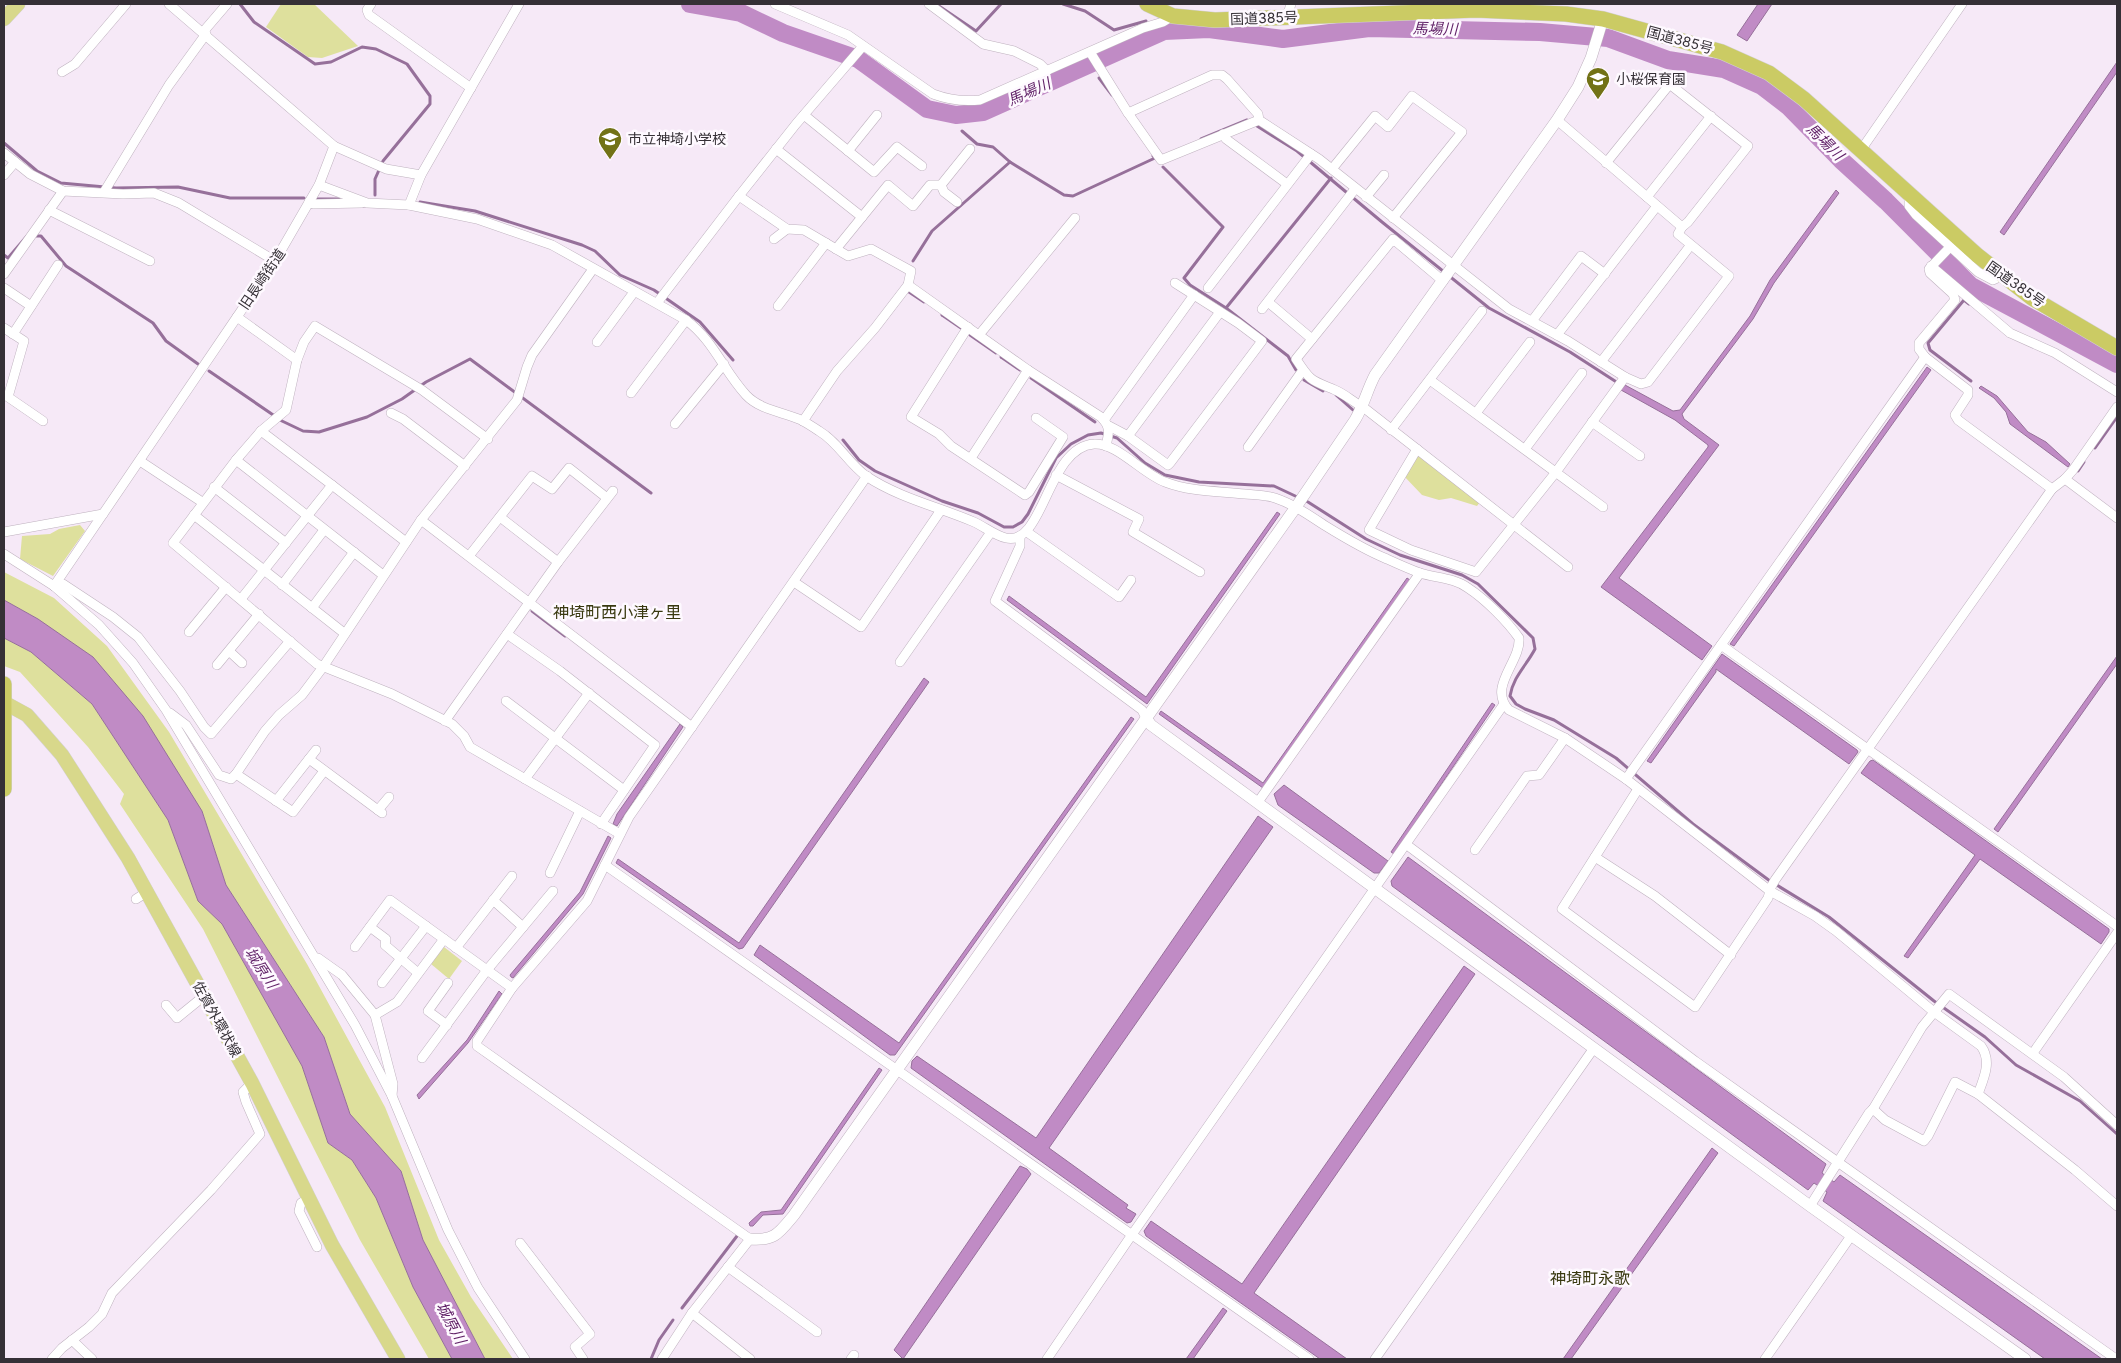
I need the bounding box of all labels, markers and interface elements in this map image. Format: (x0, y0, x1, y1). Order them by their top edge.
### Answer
street label: 国道385号 (1230, 8, 1298, 27)
water label: 馬場川 (1412, 19, 1460, 38)
street label: 国道385号 (1645, 23, 1715, 57)
school or university icon: 小桜保育園 (1585, 66, 1611, 100)
place label: 小桜保育園 (1616, 70, 1686, 87)
water label: 馬場川 (1004, 73, 1055, 109)
water label: 馬場川 (1803, 119, 1849, 166)
school or university icon: 市立神埼小学校 (597, 126, 623, 160)
place label: 市立神埼小学校 (628, 130, 726, 147)
street label: 旧長崎街道 (235, 245, 288, 312)
street label: 国道385号 (1984, 257, 2049, 310)
district label: 神埼町西小津ヶ里 (553, 602, 681, 622)
water label: 城原川 (241, 944, 283, 993)
street label: 佐賀外環状線 (190, 978, 245, 1060)
district label: 神埼町永歌 (1550, 1268, 1630, 1288)
water label: 城原川 (432, 1298, 471, 1349)

